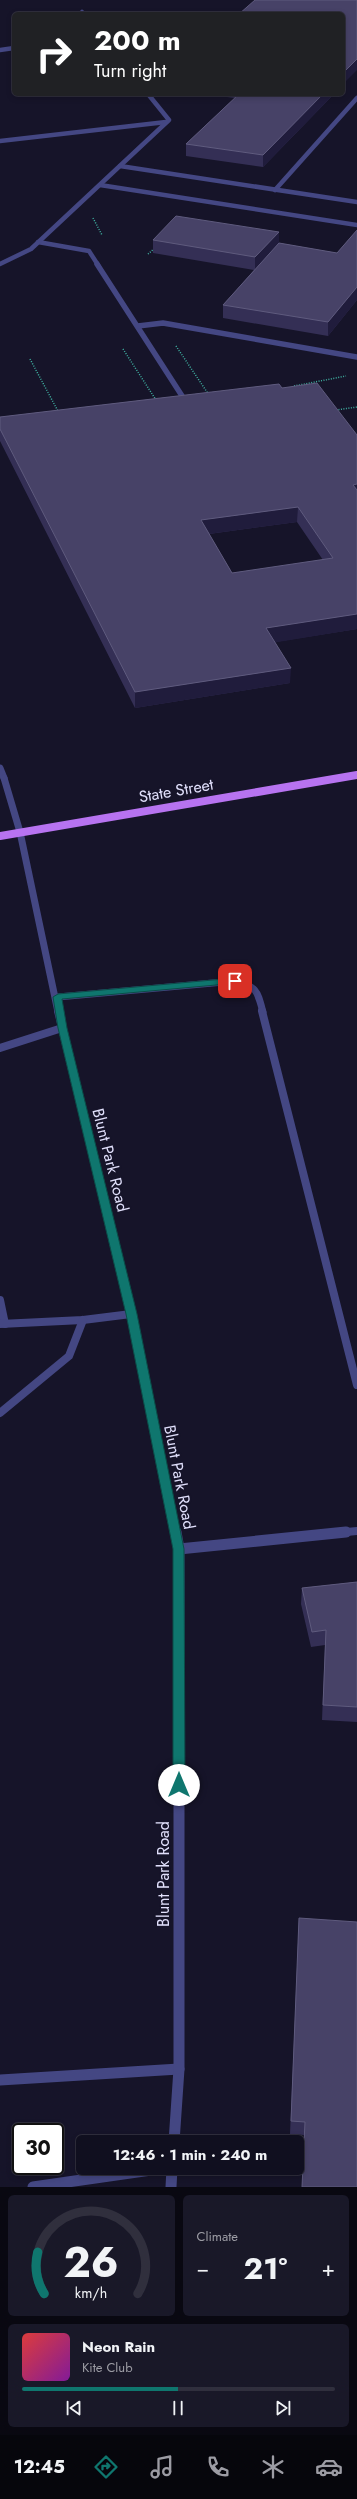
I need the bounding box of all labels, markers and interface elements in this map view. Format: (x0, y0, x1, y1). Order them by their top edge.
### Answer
text: 200 m (94, 20, 181, 61)
icon: right (28, 28, 80, 80)
text: Turn right (94, 58, 166, 84)
street label: State Street (137, 773, 215, 808)
pin (218, 964, 252, 998)
icon: arrive (224, 970, 246, 992)
street label: Blunt Park Road (87, 1106, 134, 1214)
street label: Blunt Park Road (158, 1423, 201, 1531)
position arrow (158, 1764, 200, 1806)
street label: Blunt Park Road (152, 1821, 175, 1927)
speed limit sign: 30 (12, 2123, 64, 2175)
text: 12:46 · 1 min · 240 m (113, 2144, 267, 2166)
text: Climate (197, 2227, 238, 2246)
text: 26 (64, 2231, 119, 2292)
text: 21° (244, 2247, 287, 2290)
text: − (197, 2252, 209, 2284)
text: + (321, 2252, 335, 2284)
text: km/h (75, 2282, 107, 2302)
text: Neon Rain (82, 2336, 155, 2358)
text: Kite Club (82, 2358, 133, 2377)
icon: previous (63, 2397, 85, 2419)
icon: pause (167, 2397, 189, 2419)
icon: next (272, 2397, 294, 2419)
icon: directions (92, 2453, 120, 2481)
icon: music (148, 2453, 176, 2481)
icon: phone (204, 2453, 232, 2481)
icon: climate (259, 2453, 287, 2481)
icon: car (315, 2453, 343, 2481)
text: 12:45 (14, 2454, 65, 2480)

